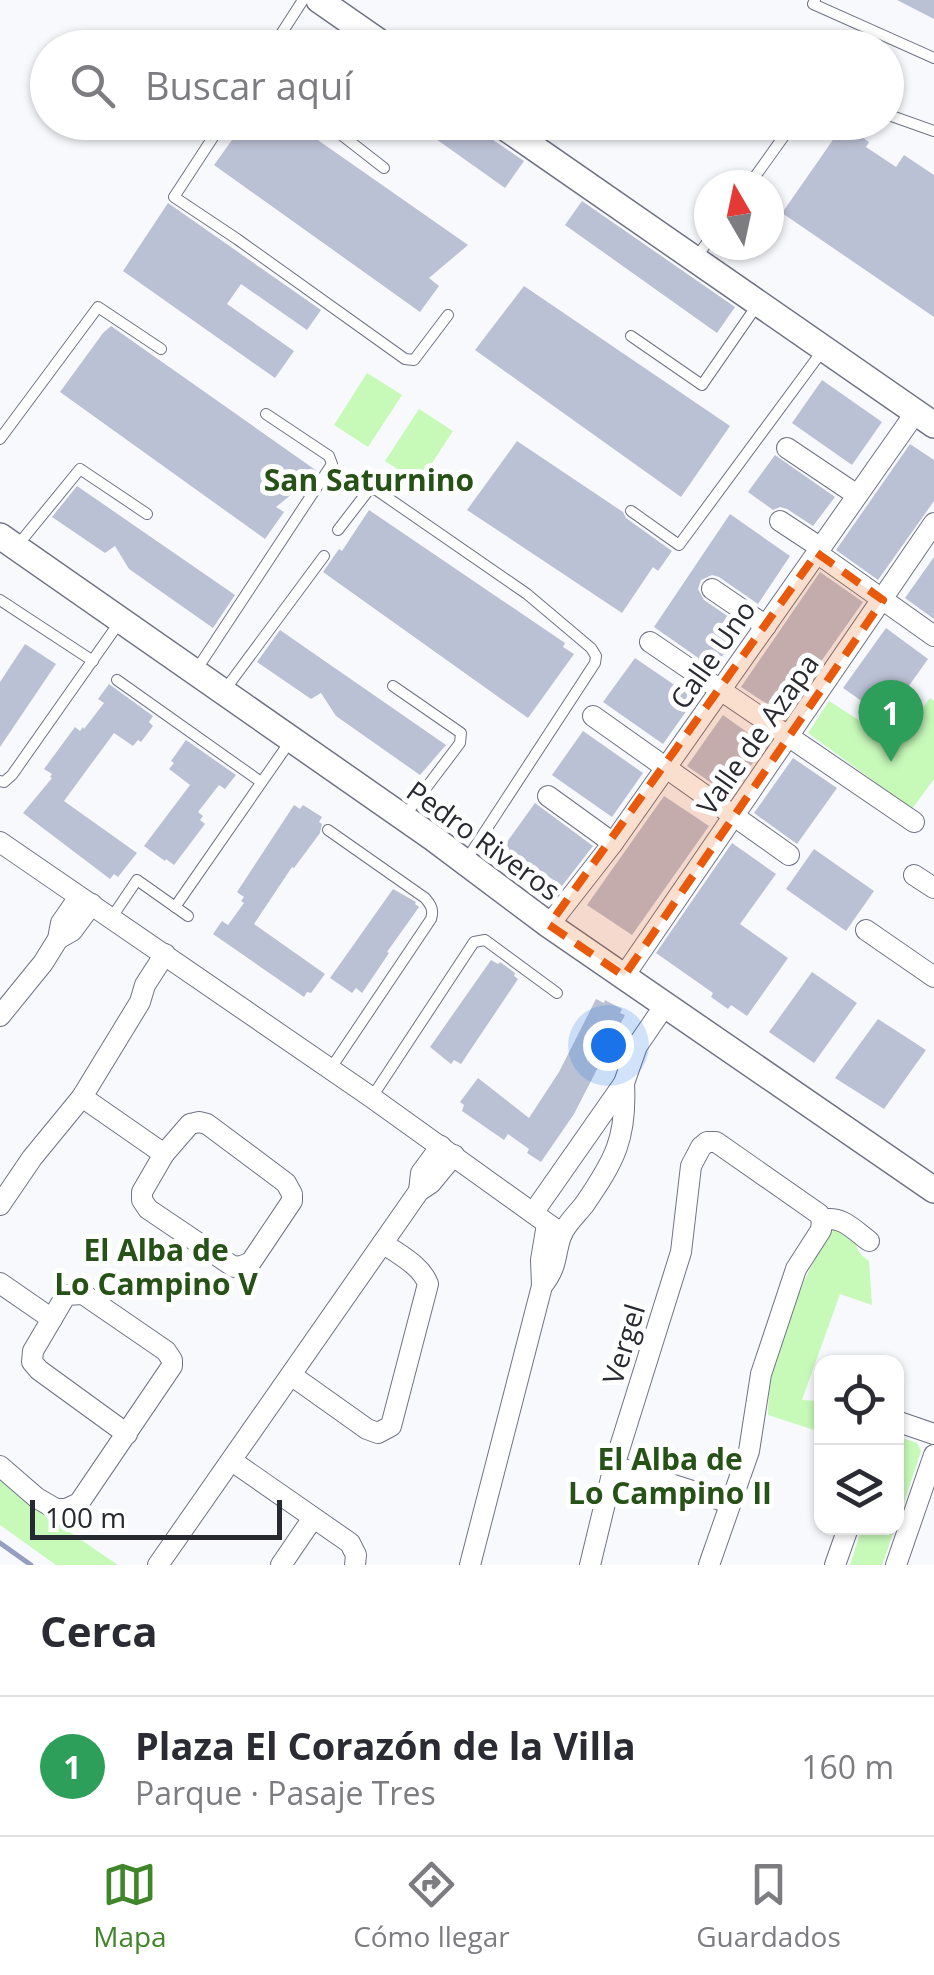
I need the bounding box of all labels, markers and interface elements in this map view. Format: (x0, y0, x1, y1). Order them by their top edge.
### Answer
search box (30, 30, 904, 140)
icon: search (65, 58, 120, 113)
text: Buscar aquí (145, 59, 353, 111)
north arrow (694, 170, 784, 260)
district label: San Saturnino (264, 459, 474, 500)
street label: Calle Uno (661, 592, 763, 716)
street label: Valle de Azapa (687, 646, 827, 822)
pin: 1 (858, 680, 924, 762)
street label: Pedro Riveros (400, 771, 568, 909)
your location (583, 1020, 634, 1071)
district label: El Alba de Lo Campino V (54, 1229, 258, 1304)
street label: Vergel (593, 1299, 653, 1389)
map controls (814, 1355, 904, 1535)
button: locate (814, 1355, 904, 1445)
district label: El Alba de Lo Campino II (568, 1438, 772, 1513)
button: layers (814, 1445, 904, 1535)
scale bar (30, 1495, 282, 1540)
text: 100 m (45, 1498, 126, 1536)
text: Cerca (40, 1602, 158, 1659)
text: Plaza El Corazón de la Villa (135, 1719, 636, 1771)
text: 1 (63, 1745, 82, 1788)
text: 160 m (801, 1745, 894, 1788)
text: Parque · Pasaje Tres (135, 1771, 436, 1814)
tab: Mapa (93, 1857, 167, 1955)
tab: Cómo llegar (353, 1857, 510, 1955)
tab: Guardados (696, 1857, 841, 1955)

